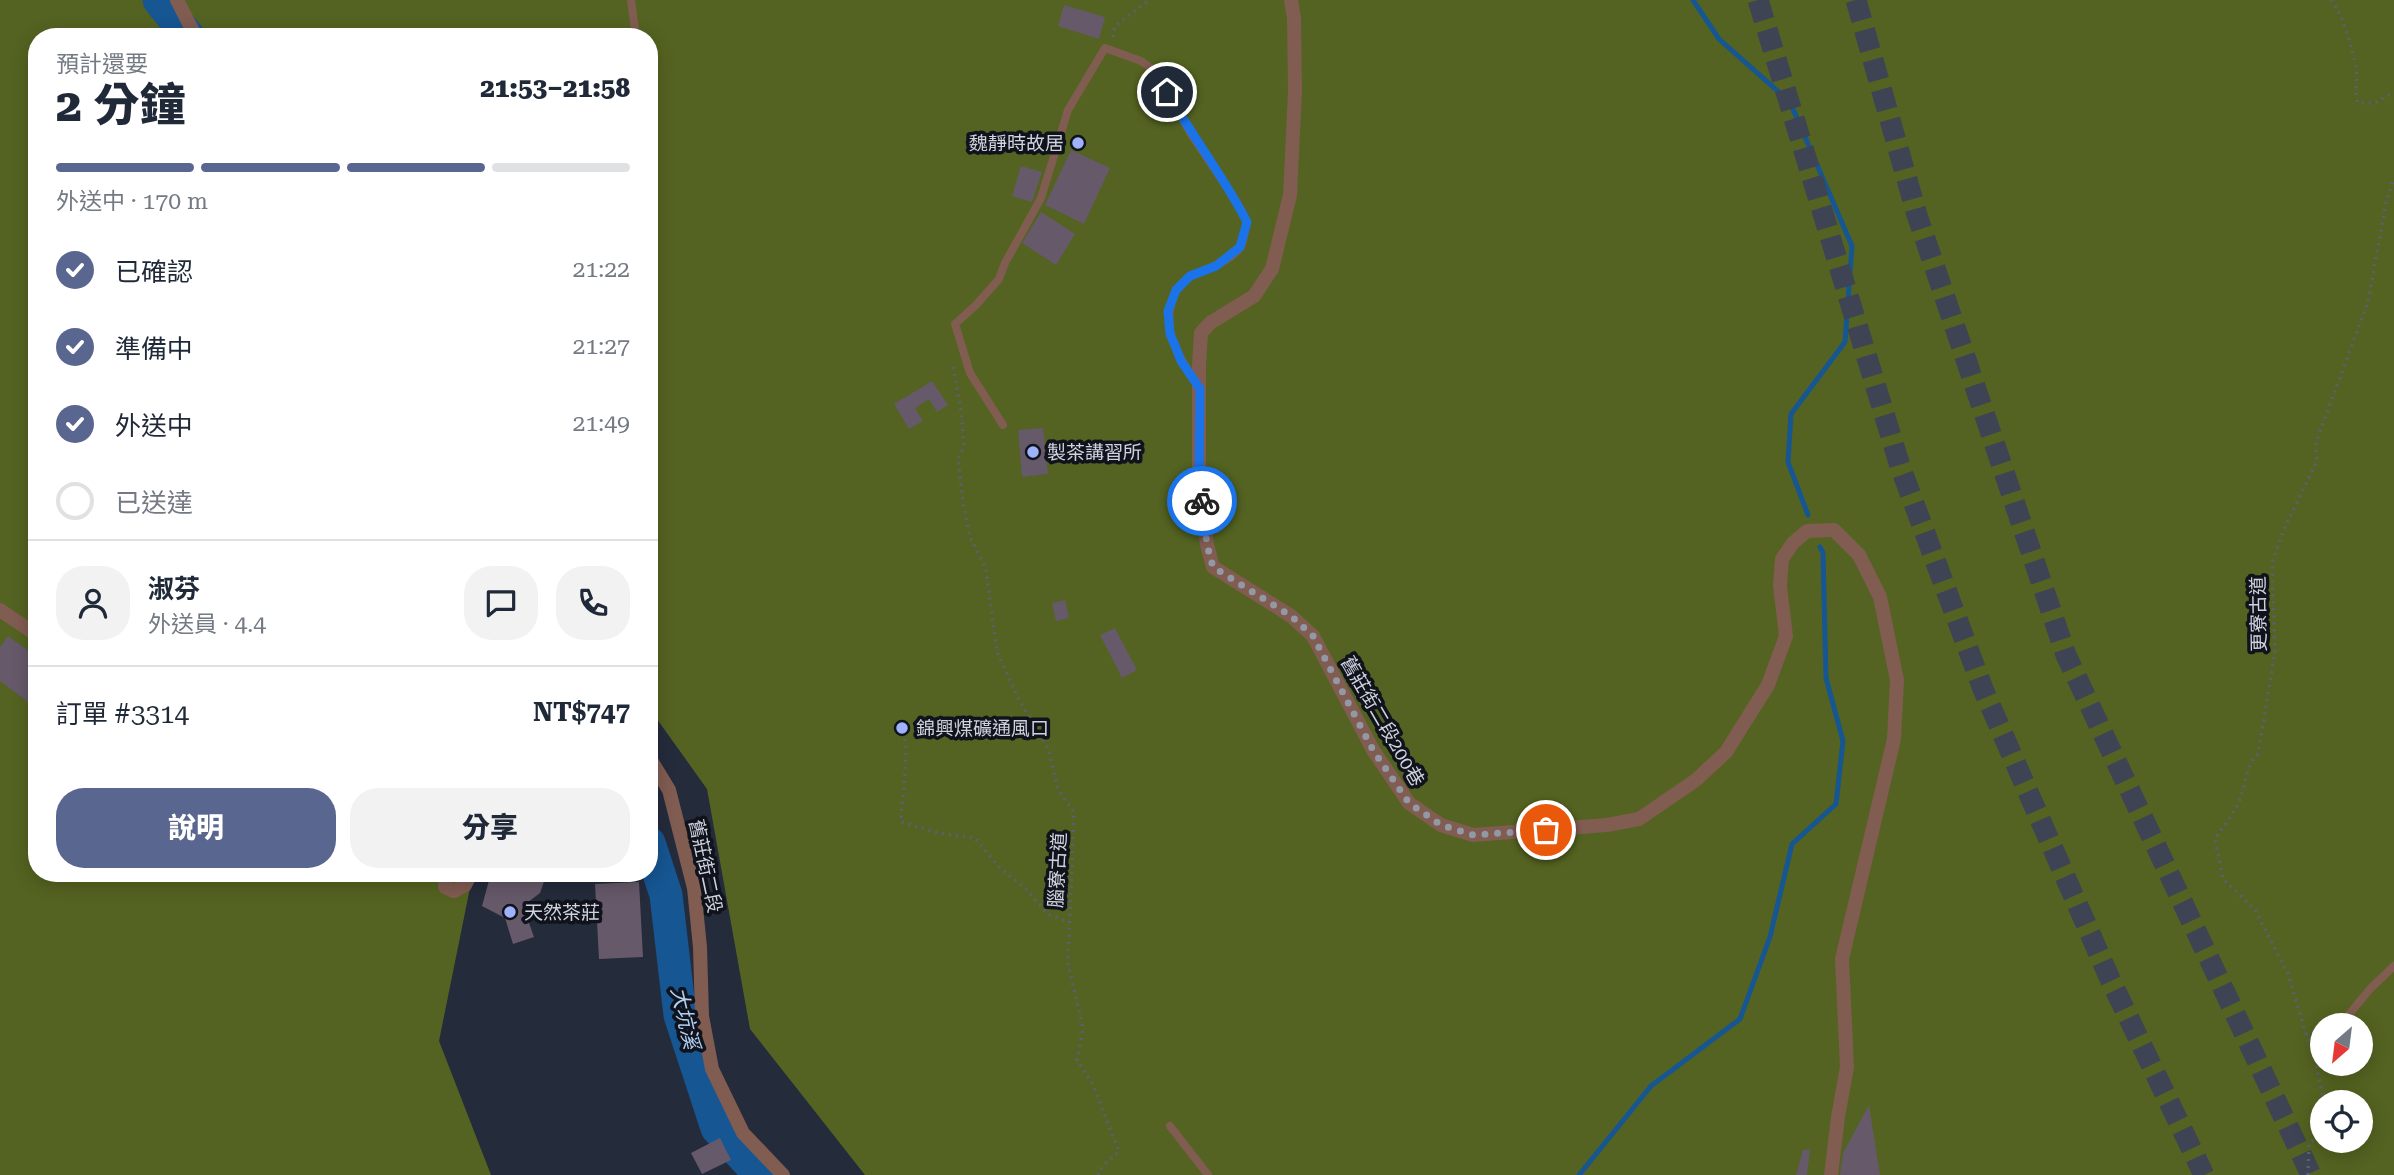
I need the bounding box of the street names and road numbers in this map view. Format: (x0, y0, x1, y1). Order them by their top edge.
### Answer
street label: 更寮古道 (2246, 576, 2271, 652)
street label: 舊莊街二段200巷 (1336, 652, 1429, 790)
street label: 舊莊街二段 (684, 817, 727, 915)
street label: 腦寮古道 (1044, 831, 1071, 909)

